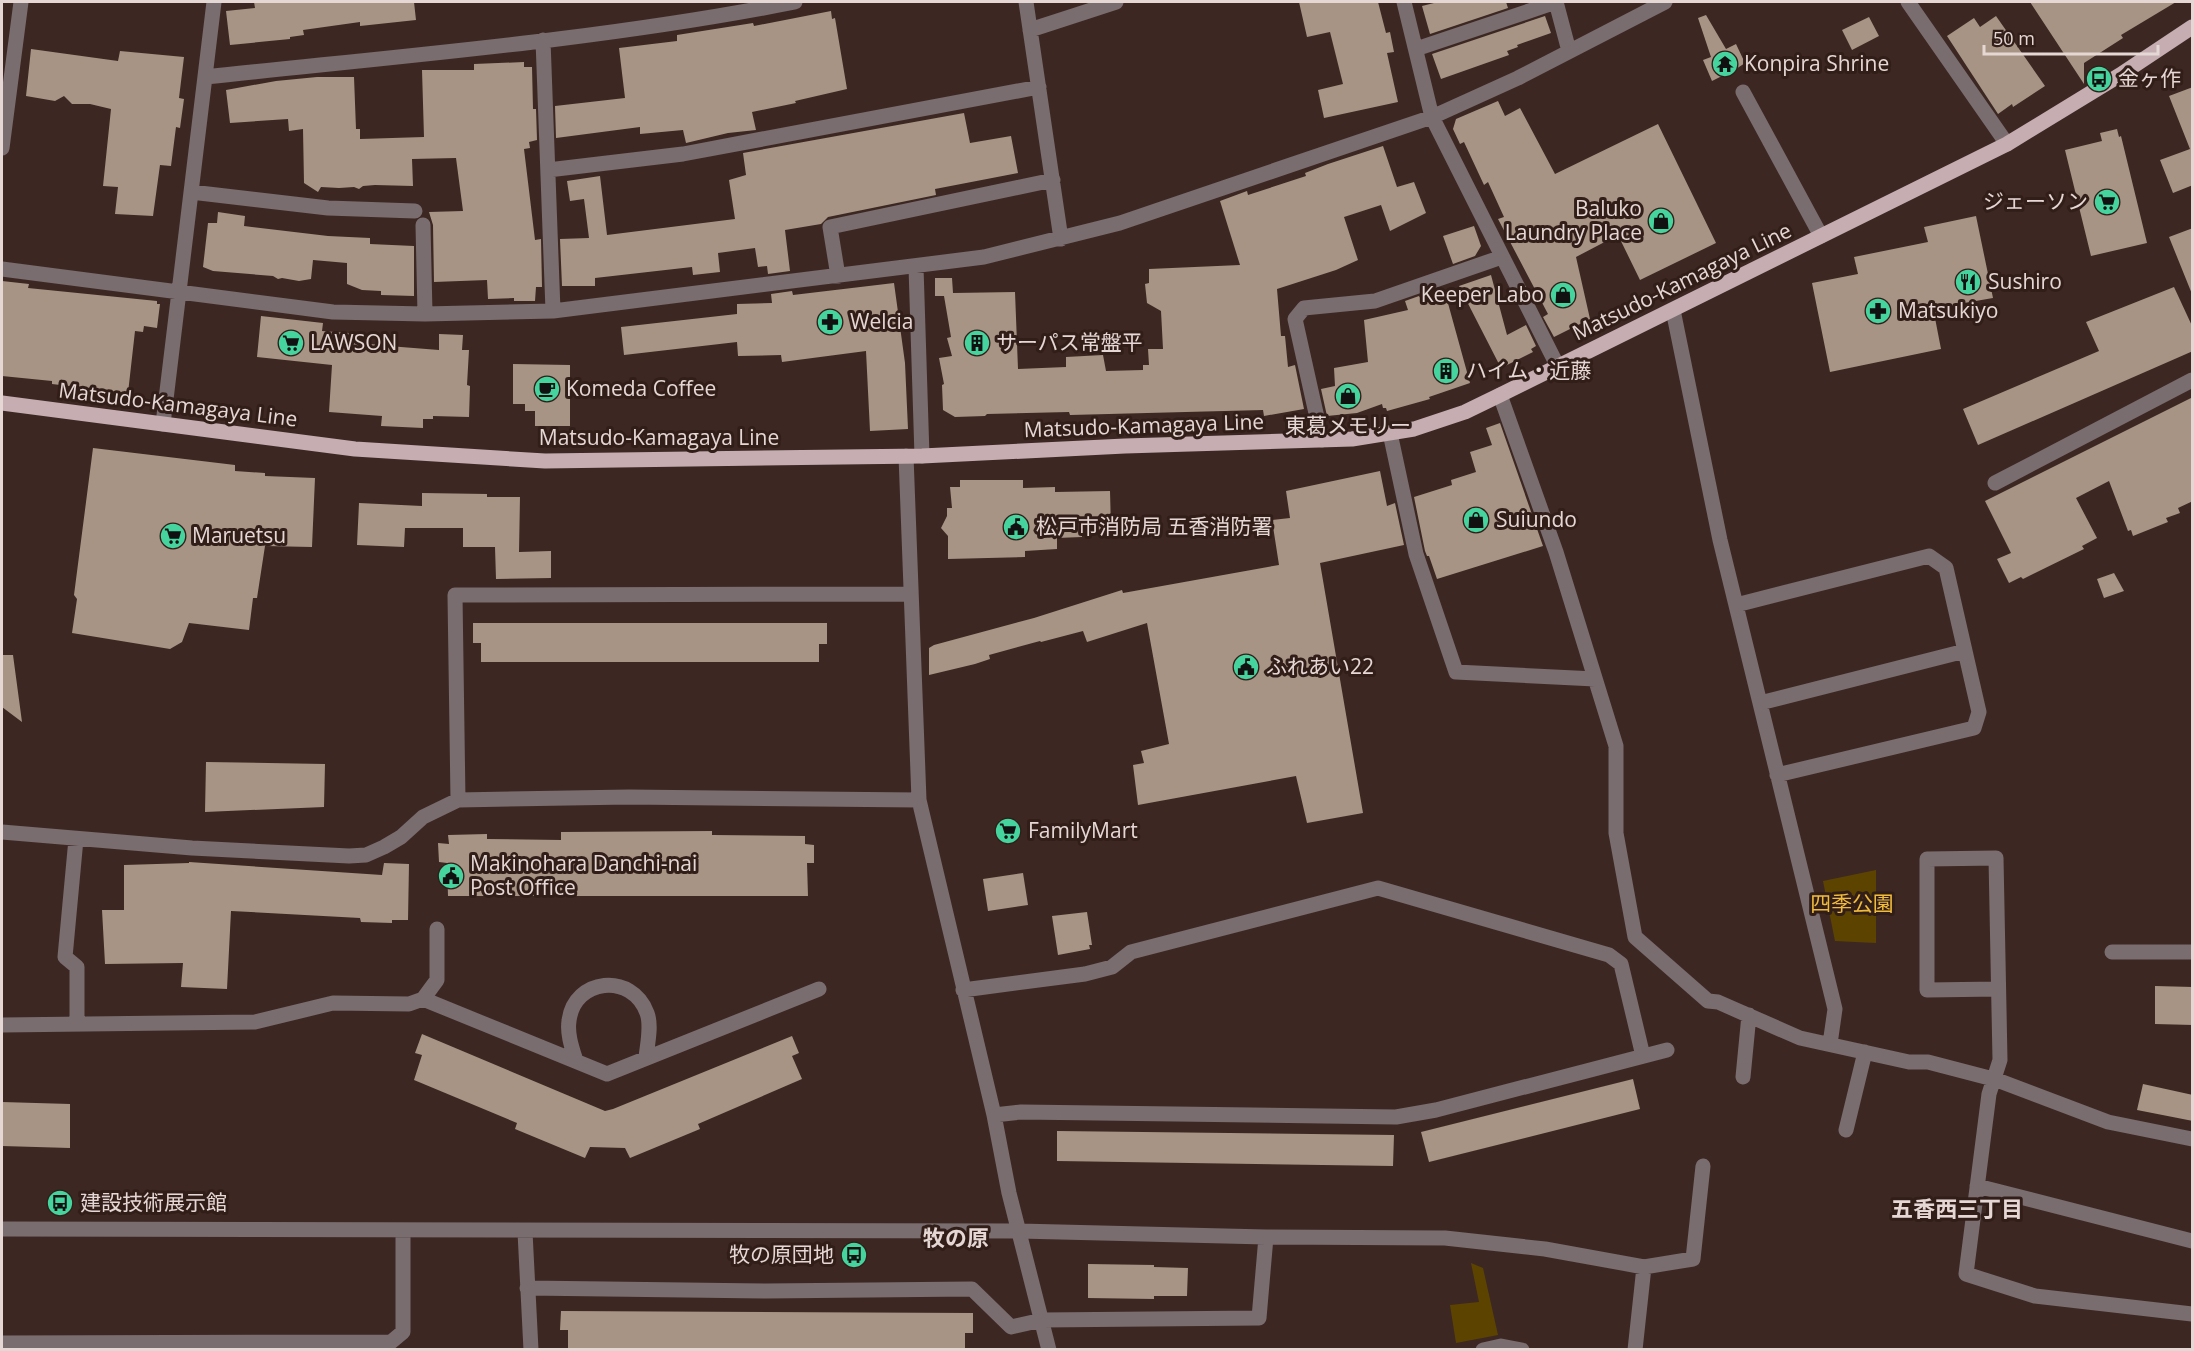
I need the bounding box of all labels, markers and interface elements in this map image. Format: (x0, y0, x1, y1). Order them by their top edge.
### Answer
scale bar (1984, 18, 2158, 56)
text: 50 m (1993, 26, 2035, 50)
temple icon: Konpira Shrine (1710, 49, 1740, 79)
place label: Konpira Shrine (1744, 49, 1889, 77)
bus stop icon: 金ヶ作 (2084, 64, 2114, 94)
place label: 金ヶ作 (2118, 64, 2181, 92)
place label: ジェーソン (1983, 187, 2088, 215)
supermarket icon: ジェーソン (2092, 187, 2122, 217)
place label: Baluko Laundry Place (1505, 194, 1642, 246)
shop icon: Baluko Laundry Place (1646, 206, 1676, 236)
street label: Matsudo-Kamagaya Line (1567, 216, 1796, 346)
restaurant icon: Sushiro (1953, 267, 1983, 297)
place label: Sushiro (1988, 267, 2062, 295)
place label: Keeper Labo (1421, 280, 1544, 308)
shop icon: Keeper Labo (1548, 280, 1578, 310)
pharmacy icon: Matsukiyo (1863, 296, 1893, 326)
place label: Matsukiyo (1898, 296, 1998, 324)
pharmacy icon: Welcia (815, 307, 845, 337)
place label: Welcia (850, 307, 914, 335)
supermarket icon: LAWSON (276, 328, 306, 358)
place label: LAWSON (310, 328, 397, 356)
building icon: サーパス常盤平 (962, 328, 992, 358)
place label: サーパス常盤平 (996, 328, 1143, 356)
building icon: ハイム・近藤 (1431, 356, 1461, 386)
place label: ハイム・近藤 (1466, 356, 1591, 384)
cafe icon: Komeda Coffee (532, 374, 562, 404)
place label: Komeda Coffee (566, 374, 716, 402)
street label: Matsudo-Kamagaya Line (57, 375, 299, 433)
shop icon: 東葛メモリー (1333, 381, 1363, 411)
street label: Matsudo-Kamagaya Line (1023, 407, 1265, 443)
place label: 東葛メモリー (1285, 411, 1411, 439)
street label: Matsudo-Kamagaya Line (539, 423, 779, 451)
shop icon: Suiundo (1461, 505, 1491, 535)
place label: Suiundo (1496, 505, 1577, 533)
public building icon: 松戸市消防局 五香消防署 (1001, 512, 1031, 542)
place label: 松戸市消防局 五香消防署 (1036, 512, 1272, 540)
supermarket icon: Maruetsu (158, 521, 188, 551)
place label: Maruetsu (192, 521, 286, 549)
public building icon: ふれあい22 (1231, 652, 1261, 682)
place label: ふれあい22 (1266, 652, 1374, 680)
supermarket icon: FamilyMart (993, 816, 1023, 846)
place label: FamilyMart (1028, 816, 1138, 844)
place label: Makinohara Danchi-nai Post Office (470, 849, 697, 901)
public building icon: Makinohara Danchi-nai Post Office (436, 861, 466, 891)
park label: 四季公園 (1810, 889, 1894, 917)
bus stop icon: 建設技術展示館 (45, 1188, 75, 1218)
place label: 建設技術展示館 (80, 1188, 227, 1216)
district label: 五香西三丁目 (1891, 1193, 2023, 1223)
district label: 牧の原 (923, 1222, 989, 1252)
place label: 牧の原団地 (729, 1240, 834, 1268)
bus stop icon: 牧の原団地 (839, 1240, 869, 1270)

